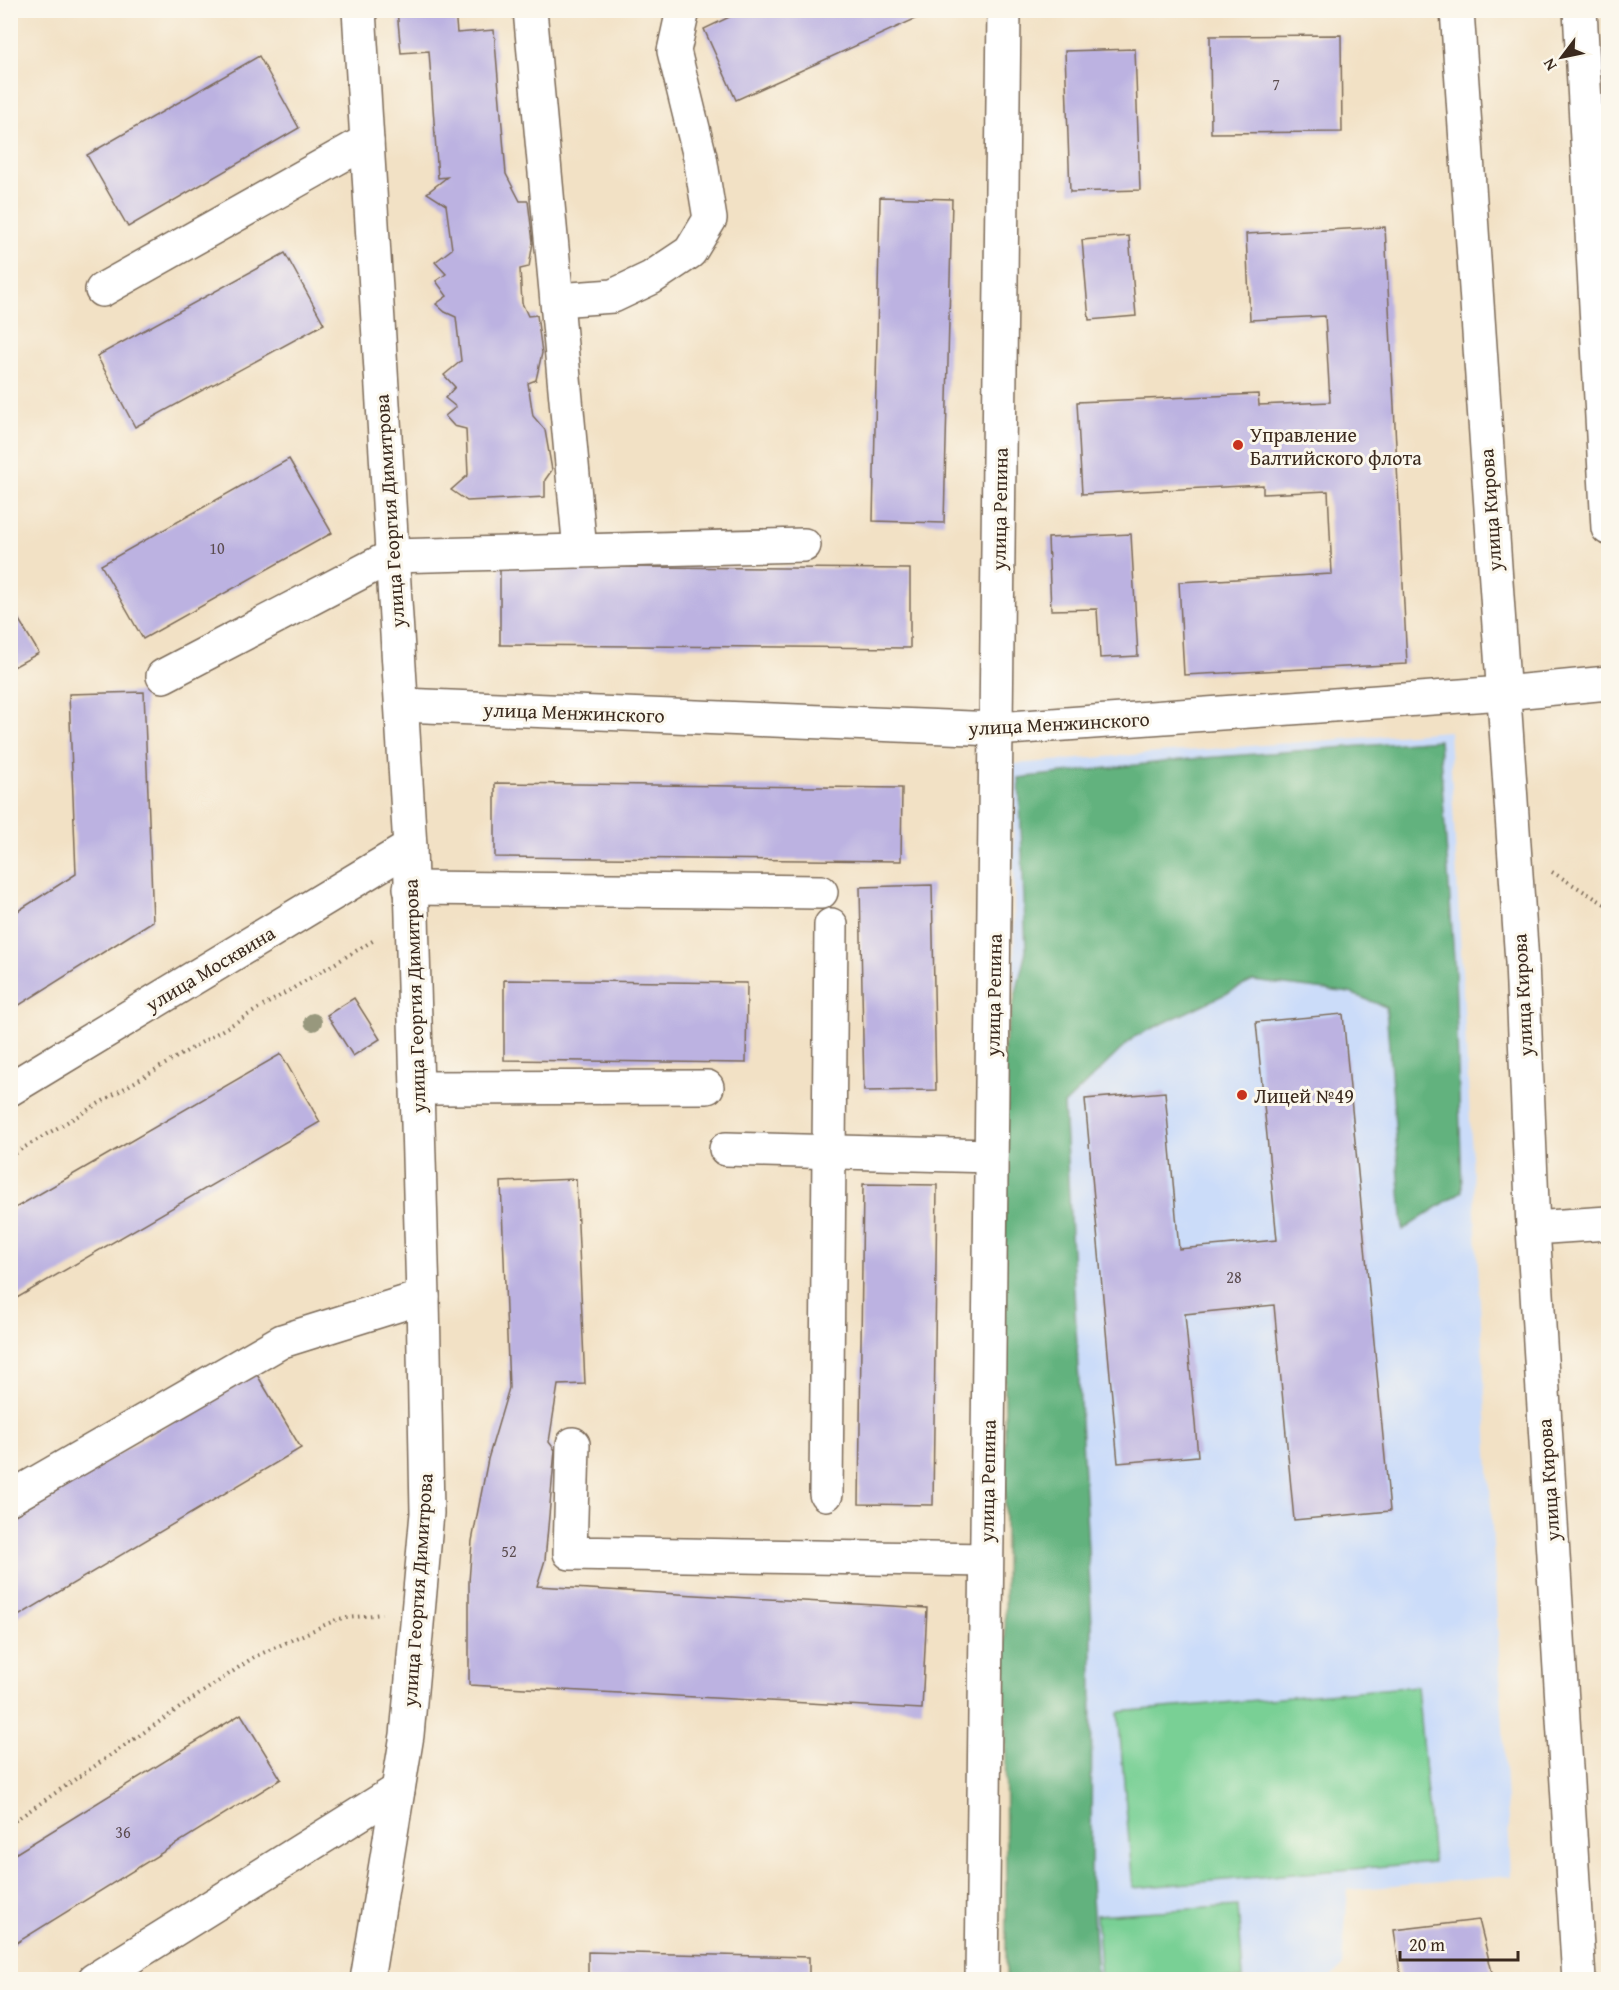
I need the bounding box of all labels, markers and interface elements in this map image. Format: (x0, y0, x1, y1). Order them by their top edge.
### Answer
north arrow (1532, 27, 1592, 87)
text: N (1536, 54, 1562, 76)
house number: 7 (1272, 72, 1280, 96)
street label: улица Георгия Димитрова (366, 393, 412, 630)
place label: Управление Балтийского флота (1250, 420, 1422, 472)
marker: Управление Балтийского флота (1231, 438, 1245, 452)
street label: улица Репина (983, 447, 1015, 572)
street label: улица Кирова (1471, 447, 1509, 573)
house number: 10 (209, 536, 225, 560)
street label: улица Менжинского (482, 694, 665, 730)
street label: улица Менжинского (967, 704, 1150, 742)
street label: улица Георгия Димитрова (395, 878, 433, 1115)
street label: улица Москвина (139, 918, 281, 1019)
street label: улица Кирова (1504, 932, 1540, 1058)
street label: улица Репина (977, 933, 1009, 1058)
place label: Лицей №49 (1254, 1081, 1354, 1110)
marker: Лицей №49 (1235, 1088, 1249, 1102)
house number: 28 (1226, 1265, 1242, 1289)
street label: улица Кирова (1529, 1417, 1567, 1543)
street label: улица Репина (971, 1419, 1003, 1544)
street label: улица Георгия Димитрова (394, 1472, 440, 1709)
house number: 52 (501, 1539, 517, 1563)
house number: 36 (115, 1820, 131, 1844)
scale bar (1400, 1924, 1518, 1962)
text: 20 m (1409, 1931, 1445, 1958)

